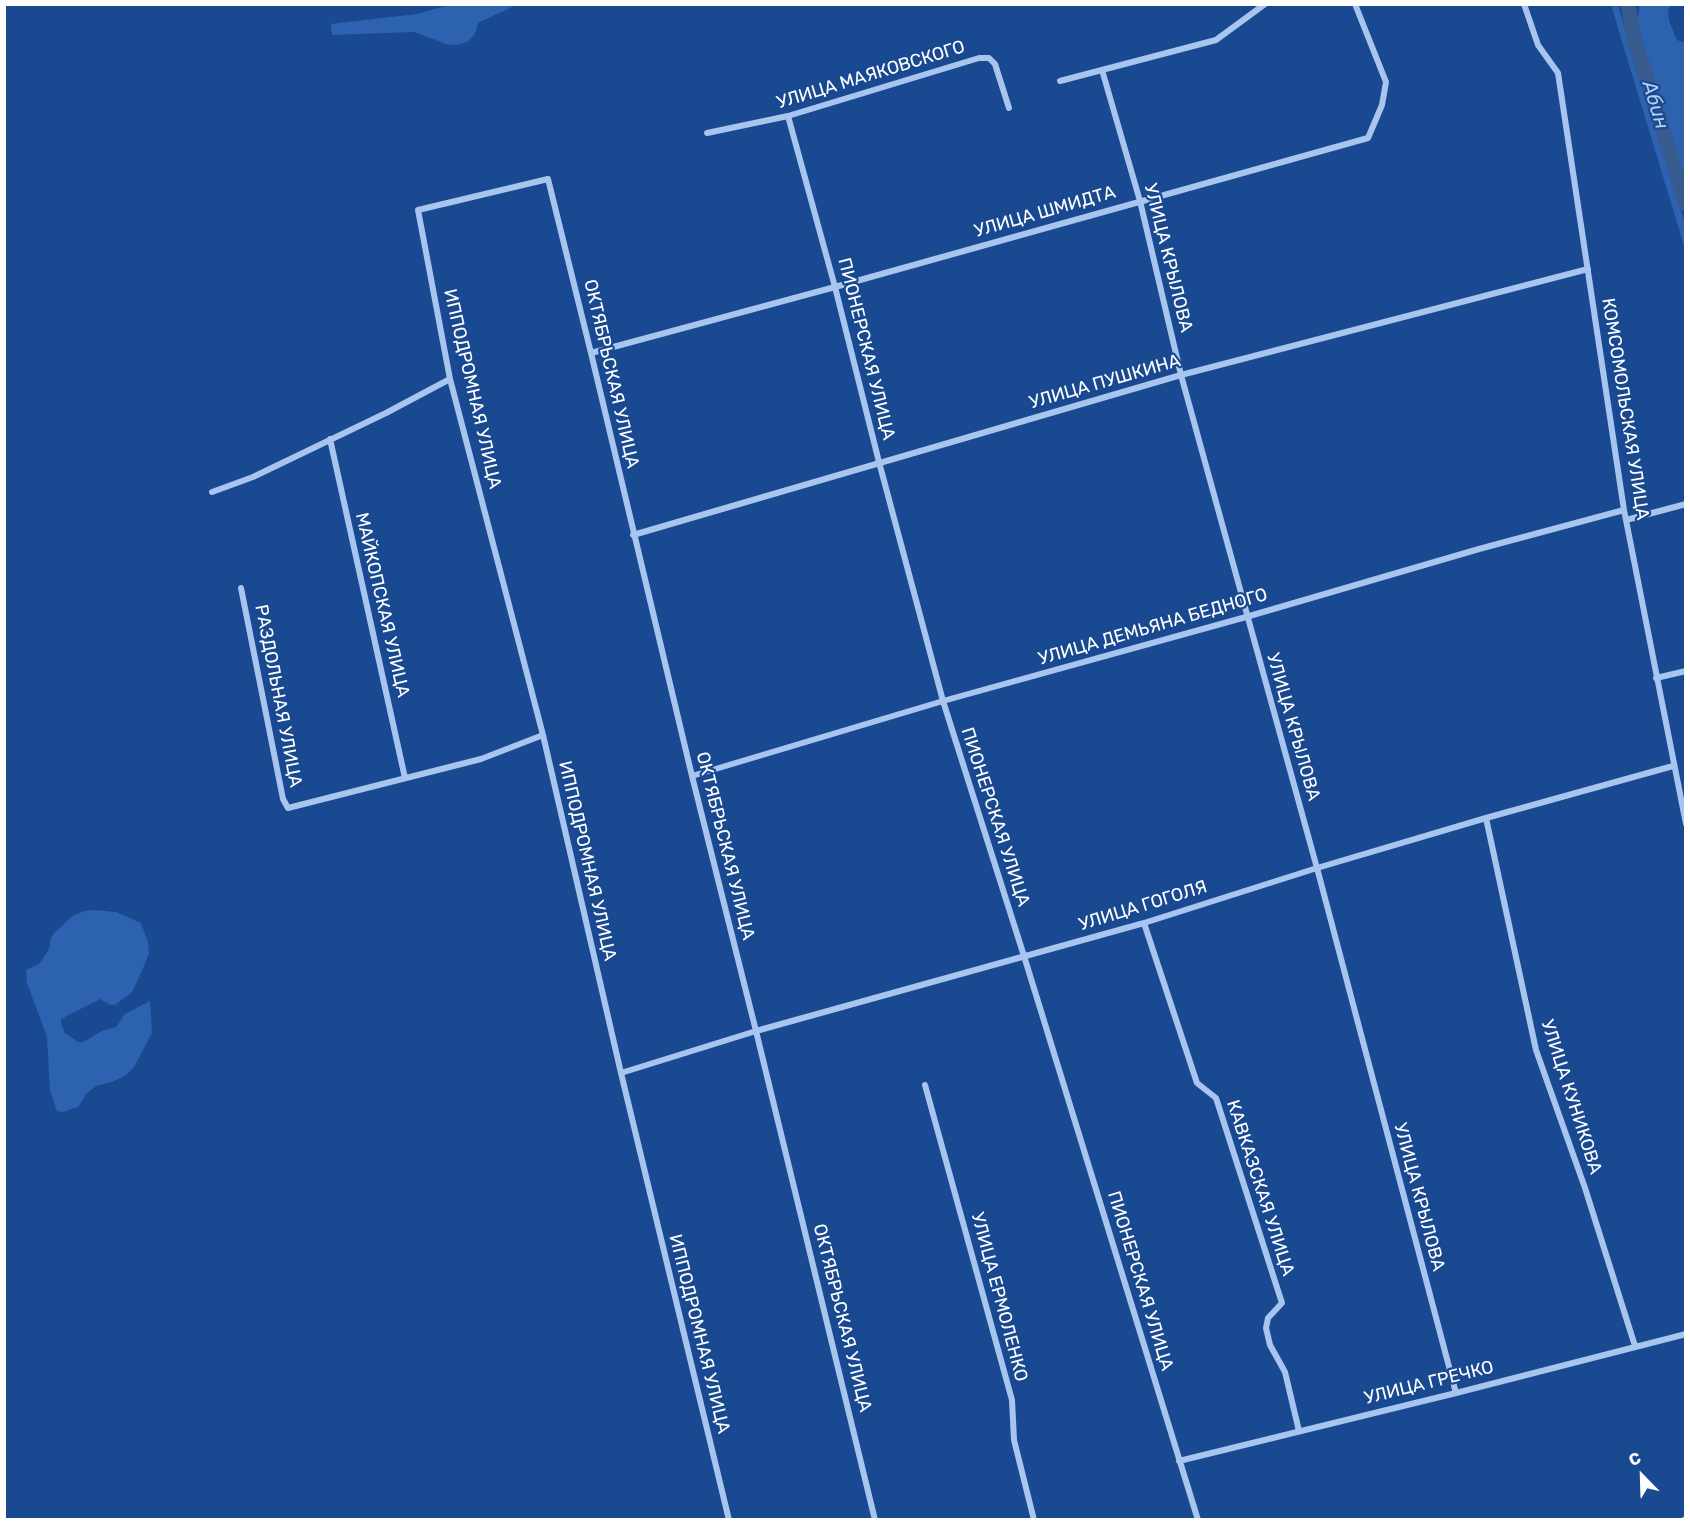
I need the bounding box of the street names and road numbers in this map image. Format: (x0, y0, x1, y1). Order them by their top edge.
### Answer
street label: УЛИЦА МАЯКОВСКОГО (774, 36, 968, 114)
street label: УЛИЦА КРЫЛОВА (1139, 181, 1197, 335)
street label: УЛИЦА ШМИДТА (972, 182, 1118, 242)
street label: ПИОНЕРСКАЯ УЛИЦА (833, 256, 899, 442)
street label: ОКТЯБРЬСКАЯ УЛИЦА (579, 277, 643, 471)
street label: ИППОДРОМНАЯ УЛИЦА (438, 287, 506, 491)
street label: КОМСОМОЛЬСКАЯ УЛИЦА (1597, 296, 1653, 522)
street label: УЛИЦА ПУШКИНА (1027, 350, 1183, 414)
street label: МАЙКОПСКАЯ УЛИЦА (350, 511, 414, 699)
street label: УЛИЦА ДЕМЬЯНА БЕДНОГО (1036, 584, 1270, 670)
street label: РАЗДОЛЬНАЯ УЛИЦА (250, 603, 306, 789)
street label: УЛИЦА КРЫЛОВА (1262, 651, 1324, 803)
street label: ПИОНЕРСКАЯ УЛИЦА (956, 725, 1034, 909)
street label: ОКТЯБРЬСКАЯ УЛИЦА (691, 750, 759, 942)
street label: ИППОДРОМНАЯ УЛИЦА (553, 759, 621, 963)
street label: УЛИЦА ГОГОЛЯ (1076, 876, 1210, 936)
street label: УЛИЦА КУНИКОВА (1536, 1017, 1606, 1177)
street label: КАВКАЗСКАЯ УЛИЦА (1221, 1097, 1299, 1279)
street label: УЛИЦА КРЫЛОВА (1389, 1120, 1449, 1274)
street label: ПИОНЕРСКАЯ УЛИЦА (1102, 1188, 1178, 1374)
street label: УЛИЦА ЕРМОЛЕНКО (966, 1210, 1032, 1384)
street label: ОКТЯБРЬСКАЯ УЛИЦА (808, 1222, 876, 1414)
street label: ИППОДРОМНАЯ УЛИЦА (664, 1232, 734, 1436)
street label: УЛИЦА ГРЕЧКО (1362, 1356, 1496, 1410)

